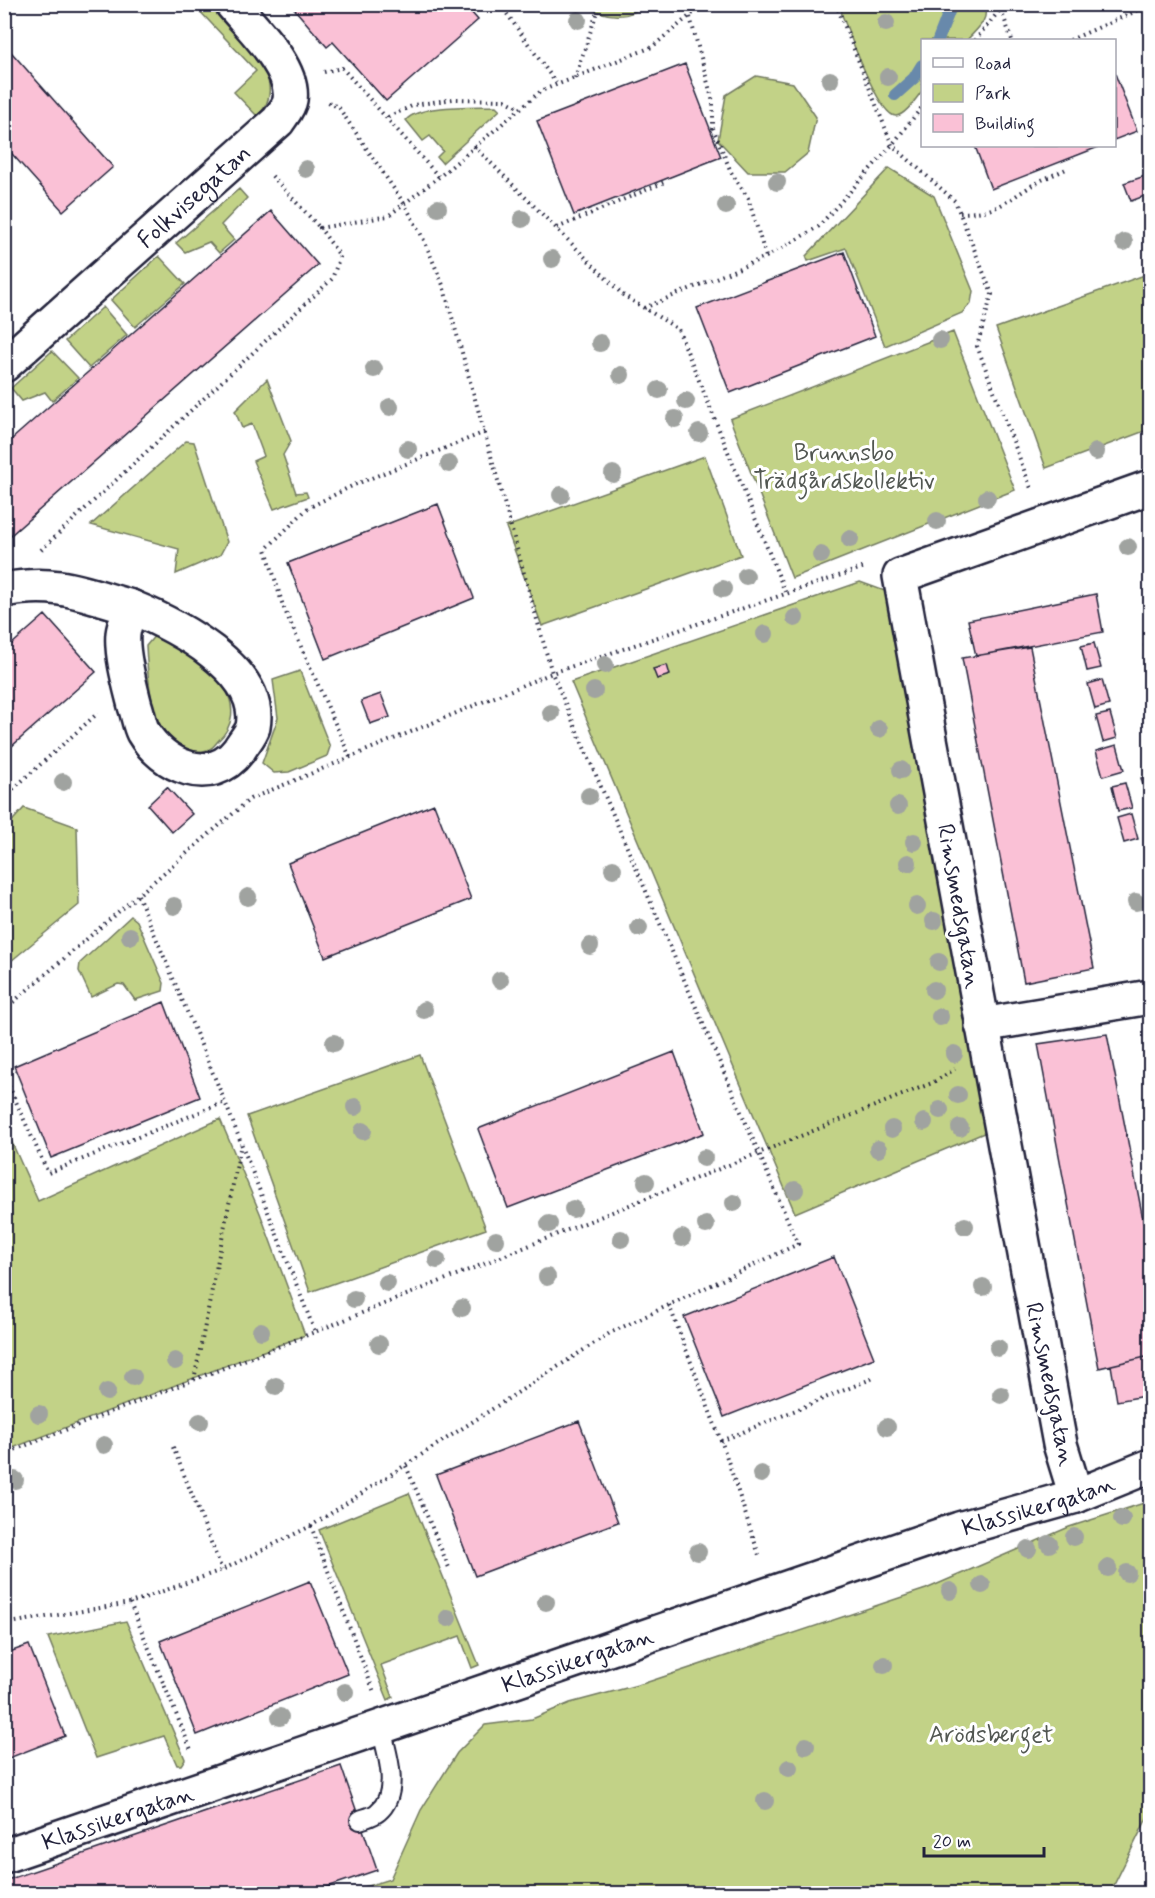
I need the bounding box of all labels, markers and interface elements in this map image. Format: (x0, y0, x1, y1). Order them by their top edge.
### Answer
legend (921, 39, 1116, 147)
text: Road (975, 52, 1011, 76)
text: Park (975, 82, 1011, 106)
text: Building (975, 112, 1035, 138)
street label: Folkvisegatan (131, 138, 258, 256)
park label: Brunnsbo Trädgårdskollektiv (753, 438, 935, 500)
street label: Rimsmedsgatan (929, 821, 988, 991)
street label: Rimsmedsgatan (1017, 1300, 1082, 1469)
street label: Klassikergatan (958, 1468, 1120, 1544)
street label: Klassikergatan (498, 1621, 658, 1701)
park label: Arödsberget (929, 1720, 1053, 1754)
street label: Klassikergatan (38, 1778, 198, 1859)
scale bar (924, 1820, 1044, 1858)
text: 20 m (933, 1830, 971, 1854)

